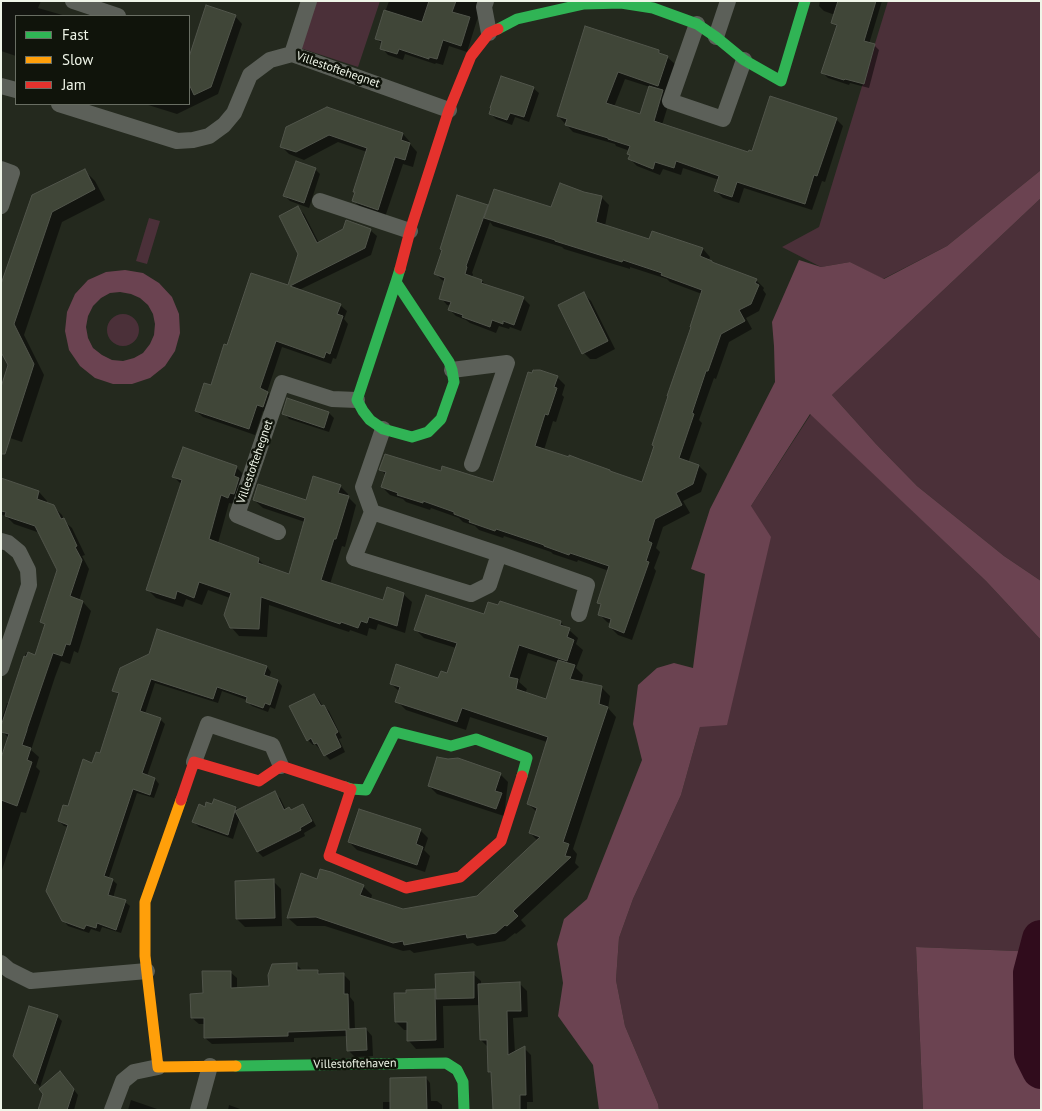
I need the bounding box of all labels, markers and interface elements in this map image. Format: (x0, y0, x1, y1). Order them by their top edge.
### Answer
legend (15, 15, 190, 105)
text: Fast (62, 25, 89, 44)
street label: Villestoftehegnet (294, 49, 382, 91)
text: Slow (62, 50, 93, 69)
text: Jam (62, 75, 86, 94)
street label: Villestoftehegnet (234, 418, 276, 506)
street label: Villestoftehaven (313, 1056, 397, 1072)

